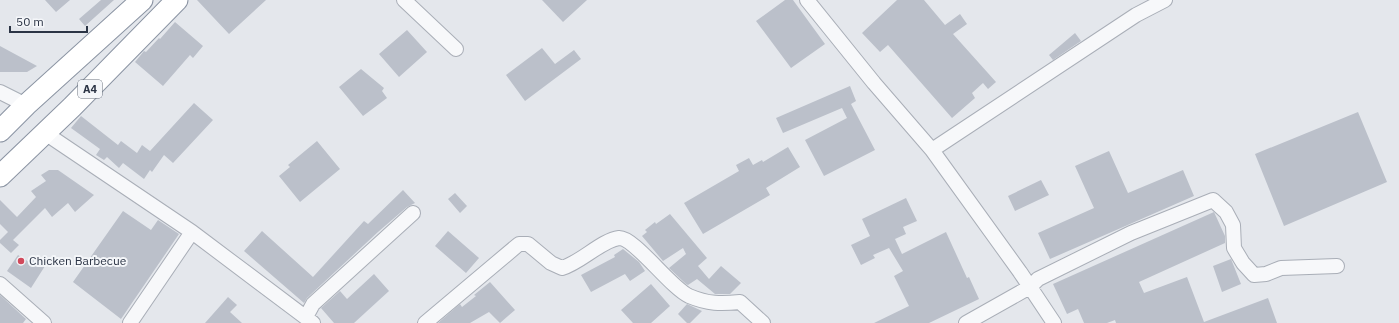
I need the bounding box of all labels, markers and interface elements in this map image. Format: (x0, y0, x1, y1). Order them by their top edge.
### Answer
scale bar (10, 8, 87, 34)
text: 50 m (16, 14, 44, 29)
road number: A4 (78, 80, 102, 98)
place label: Chicken Barbecue (29, 253, 127, 268)
marker: Chicken Barbecue (16, 256, 26, 266)

